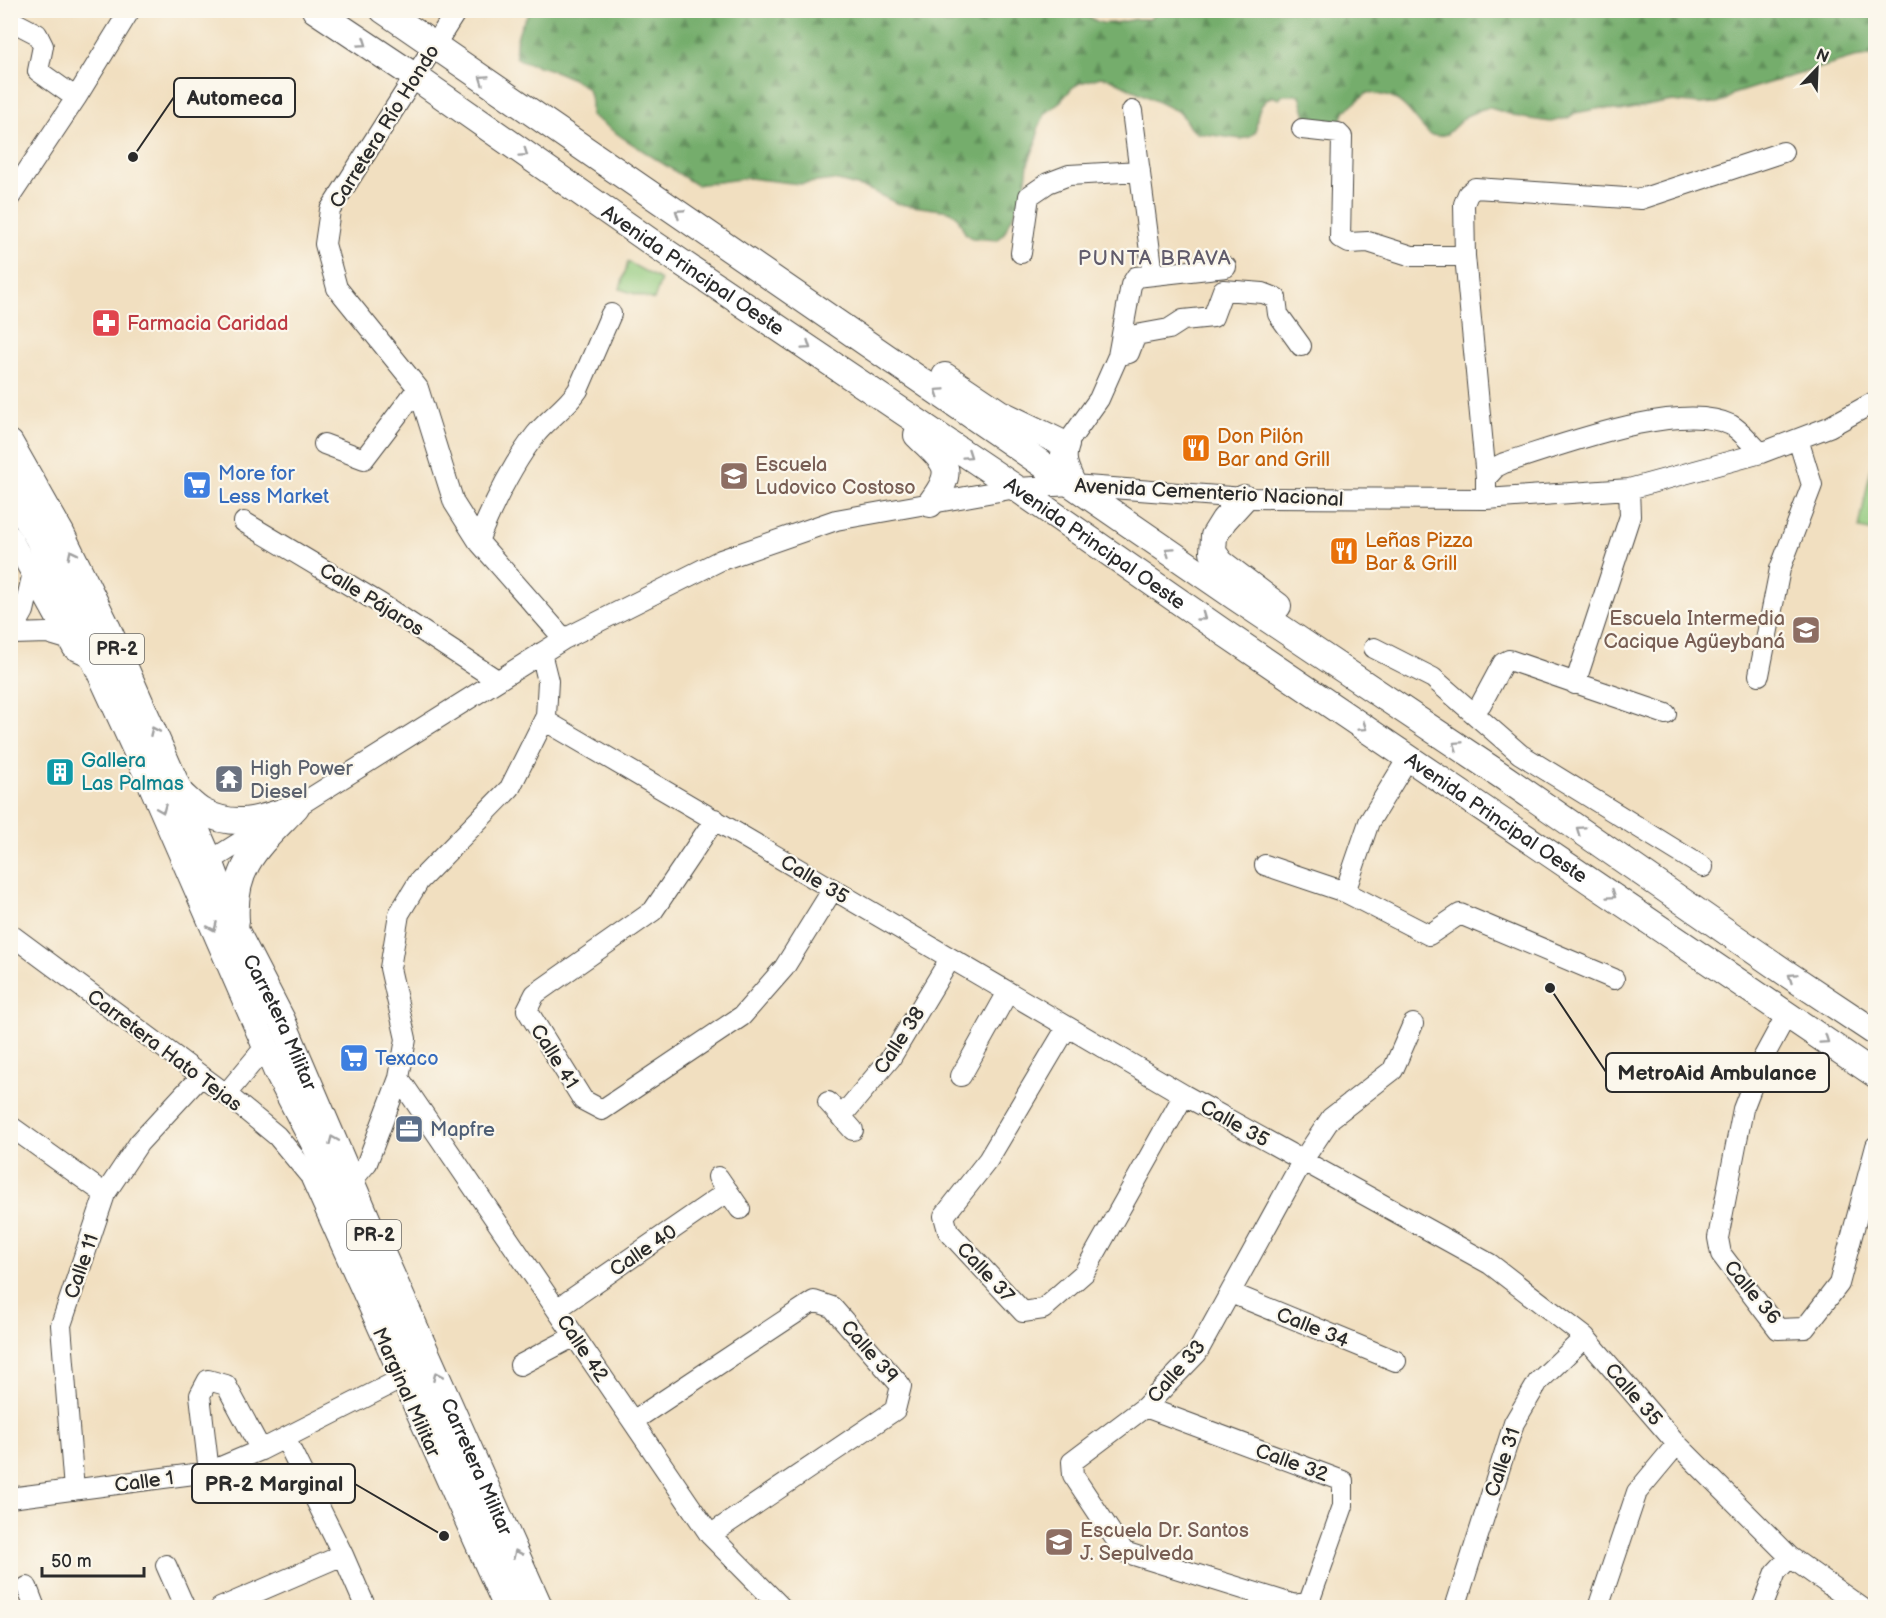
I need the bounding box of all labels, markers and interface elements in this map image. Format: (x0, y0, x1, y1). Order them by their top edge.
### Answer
one-way arrow (357, 36, 368, 47)
north arrow (1787, 39, 1847, 99)
street label: Carretera Río Hondo (325, 40, 445, 213)
text: N (1813, 45, 1832, 68)
one-way arrow (479, 75, 490, 86)
callout: Automeca (174, 78, 295, 117)
text: Automeca (186, 86, 283, 111)
one-way arrow (518, 146, 529, 157)
street label: Avenida Principal Oeste (597, 200, 789, 341)
one-way arrow (674, 209, 685, 220)
district label: PUNTA BRAVA (1078, 246, 1232, 271)
pharmacy icon: Farmacia Caridad (90, 307, 122, 339)
place label: Farmacia Caridad (127, 312, 288, 336)
one-way arrow (801, 338, 811, 350)
one-way arrow (934, 389, 945, 400)
place label: Don Pilón Bar and Grill (1217, 425, 1330, 472)
restaurant icon: Don Pilón Bar and Grill (1180, 432, 1212, 464)
one-way arrow (962, 448, 973, 459)
place label: Escuela Ludovico Costoso (755, 453, 916, 500)
school or university icon: Escuela Ludovico Costoso (718, 460, 750, 492)
place label: More for Less Market (218, 462, 329, 509)
supermarket icon: More for Less Market (181, 469, 213, 501)
street label: Avenida Principal Oeste (1000, 473, 1190, 615)
street label: Avenida Cementerio Nacional (1074, 474, 1344, 512)
place label: Leñas Pizza Bar & Grill (1365, 529, 1473, 576)
restaurant icon: Leñas Pizza Bar & Grill (1328, 535, 1360, 567)
one-way arrow (1164, 547, 1175, 558)
one-way arrow (67, 549, 79, 560)
street label: Calle Pájaros (315, 558, 428, 642)
place label: Escuela Intermedia Cacique Agüeybaná (1604, 607, 1785, 654)
one-way arrow (1196, 610, 1207, 621)
school or university icon: Escuela Intermedia Cacique Agüeybaná (1790, 614, 1822, 646)
road number: PR-2 (90, 634, 144, 664)
one-way arrow (1356, 720, 1367, 731)
one-way arrow (149, 726, 161, 737)
one-way arrow (1452, 741, 1463, 752)
street label: Avenida Principal Oeste (1400, 748, 1592, 889)
place label: Gallera Las Palmas (81, 749, 184, 796)
building icon: Gallera Las Palmas (44, 756, 76, 788)
place label: High Power Diesel (250, 757, 353, 804)
temple icon: High Power Diesel (213, 763, 245, 795)
one-way arrow (155, 803, 167, 814)
one-way arrow (1576, 826, 1587, 837)
street label: Calle 35 (776, 850, 853, 910)
one-way arrow (1605, 888, 1616, 899)
one-way arrow (205, 921, 217, 932)
street label: Carretera Militar (237, 951, 322, 1095)
one-way arrow (1787, 973, 1798, 984)
street label: Carretera Hato Tejas (82, 985, 247, 1117)
street label: Calle 38 (869, 1002, 930, 1079)
street label: Calle 41 (525, 1020, 583, 1093)
one-way arrow (1818, 1033, 1829, 1044)
supermarket icon: Texaco (338, 1042, 370, 1074)
place label: Texaco (375, 1047, 439, 1071)
callout: MetroAid Ambulance (1606, 1053, 1829, 1092)
text: MetroAid Ambulance (1617, 1061, 1817, 1086)
street label: Calle 35 (1196, 1095, 1273, 1153)
office icon: Mapfre (393, 1113, 425, 1145)
place label: Mapfre (430, 1118, 495, 1142)
one-way arrow (328, 1135, 340, 1146)
road number: PR-2 (347, 1220, 401, 1250)
street label: Calle 40 (606, 1220, 682, 1282)
street label: Calle 11 (60, 1231, 104, 1302)
street label: Calle 37 (951, 1238, 1019, 1308)
street label: Calle 36 (1719, 1256, 1786, 1330)
street label: Calle 34 (1273, 1303, 1352, 1353)
street label: Calle 42 (551, 1311, 613, 1387)
street label: Calle 39 (835, 1315, 903, 1388)
street label: Marginal Militar (367, 1324, 446, 1462)
street label: Calle 33 (1143, 1335, 1211, 1408)
street label: Calle 35 (1599, 1358, 1667, 1431)
one-way arrow (433, 1371, 445, 1382)
street label: Carretera Militar (435, 1395, 517, 1540)
street label: Calle 31 (1480, 1425, 1526, 1500)
street label: Calle 32 (1252, 1439, 1332, 1487)
callout: PR-2 Marginal (192, 1464, 355, 1503)
street label: Calle 1 (113, 1466, 175, 1498)
text: PR-2 Marginal (205, 1472, 343, 1497)
place label: Escuela Dr. Santos J. Sepulveda (1080, 1519, 1249, 1566)
school or university icon: Escuela Dr. Santos J. Sepulveda (1043, 1526, 1075, 1558)
scale bar (42, 1540, 144, 1578)
one-way arrow (512, 1549, 524, 1560)
text: 50 m (51, 1551, 92, 1572)

